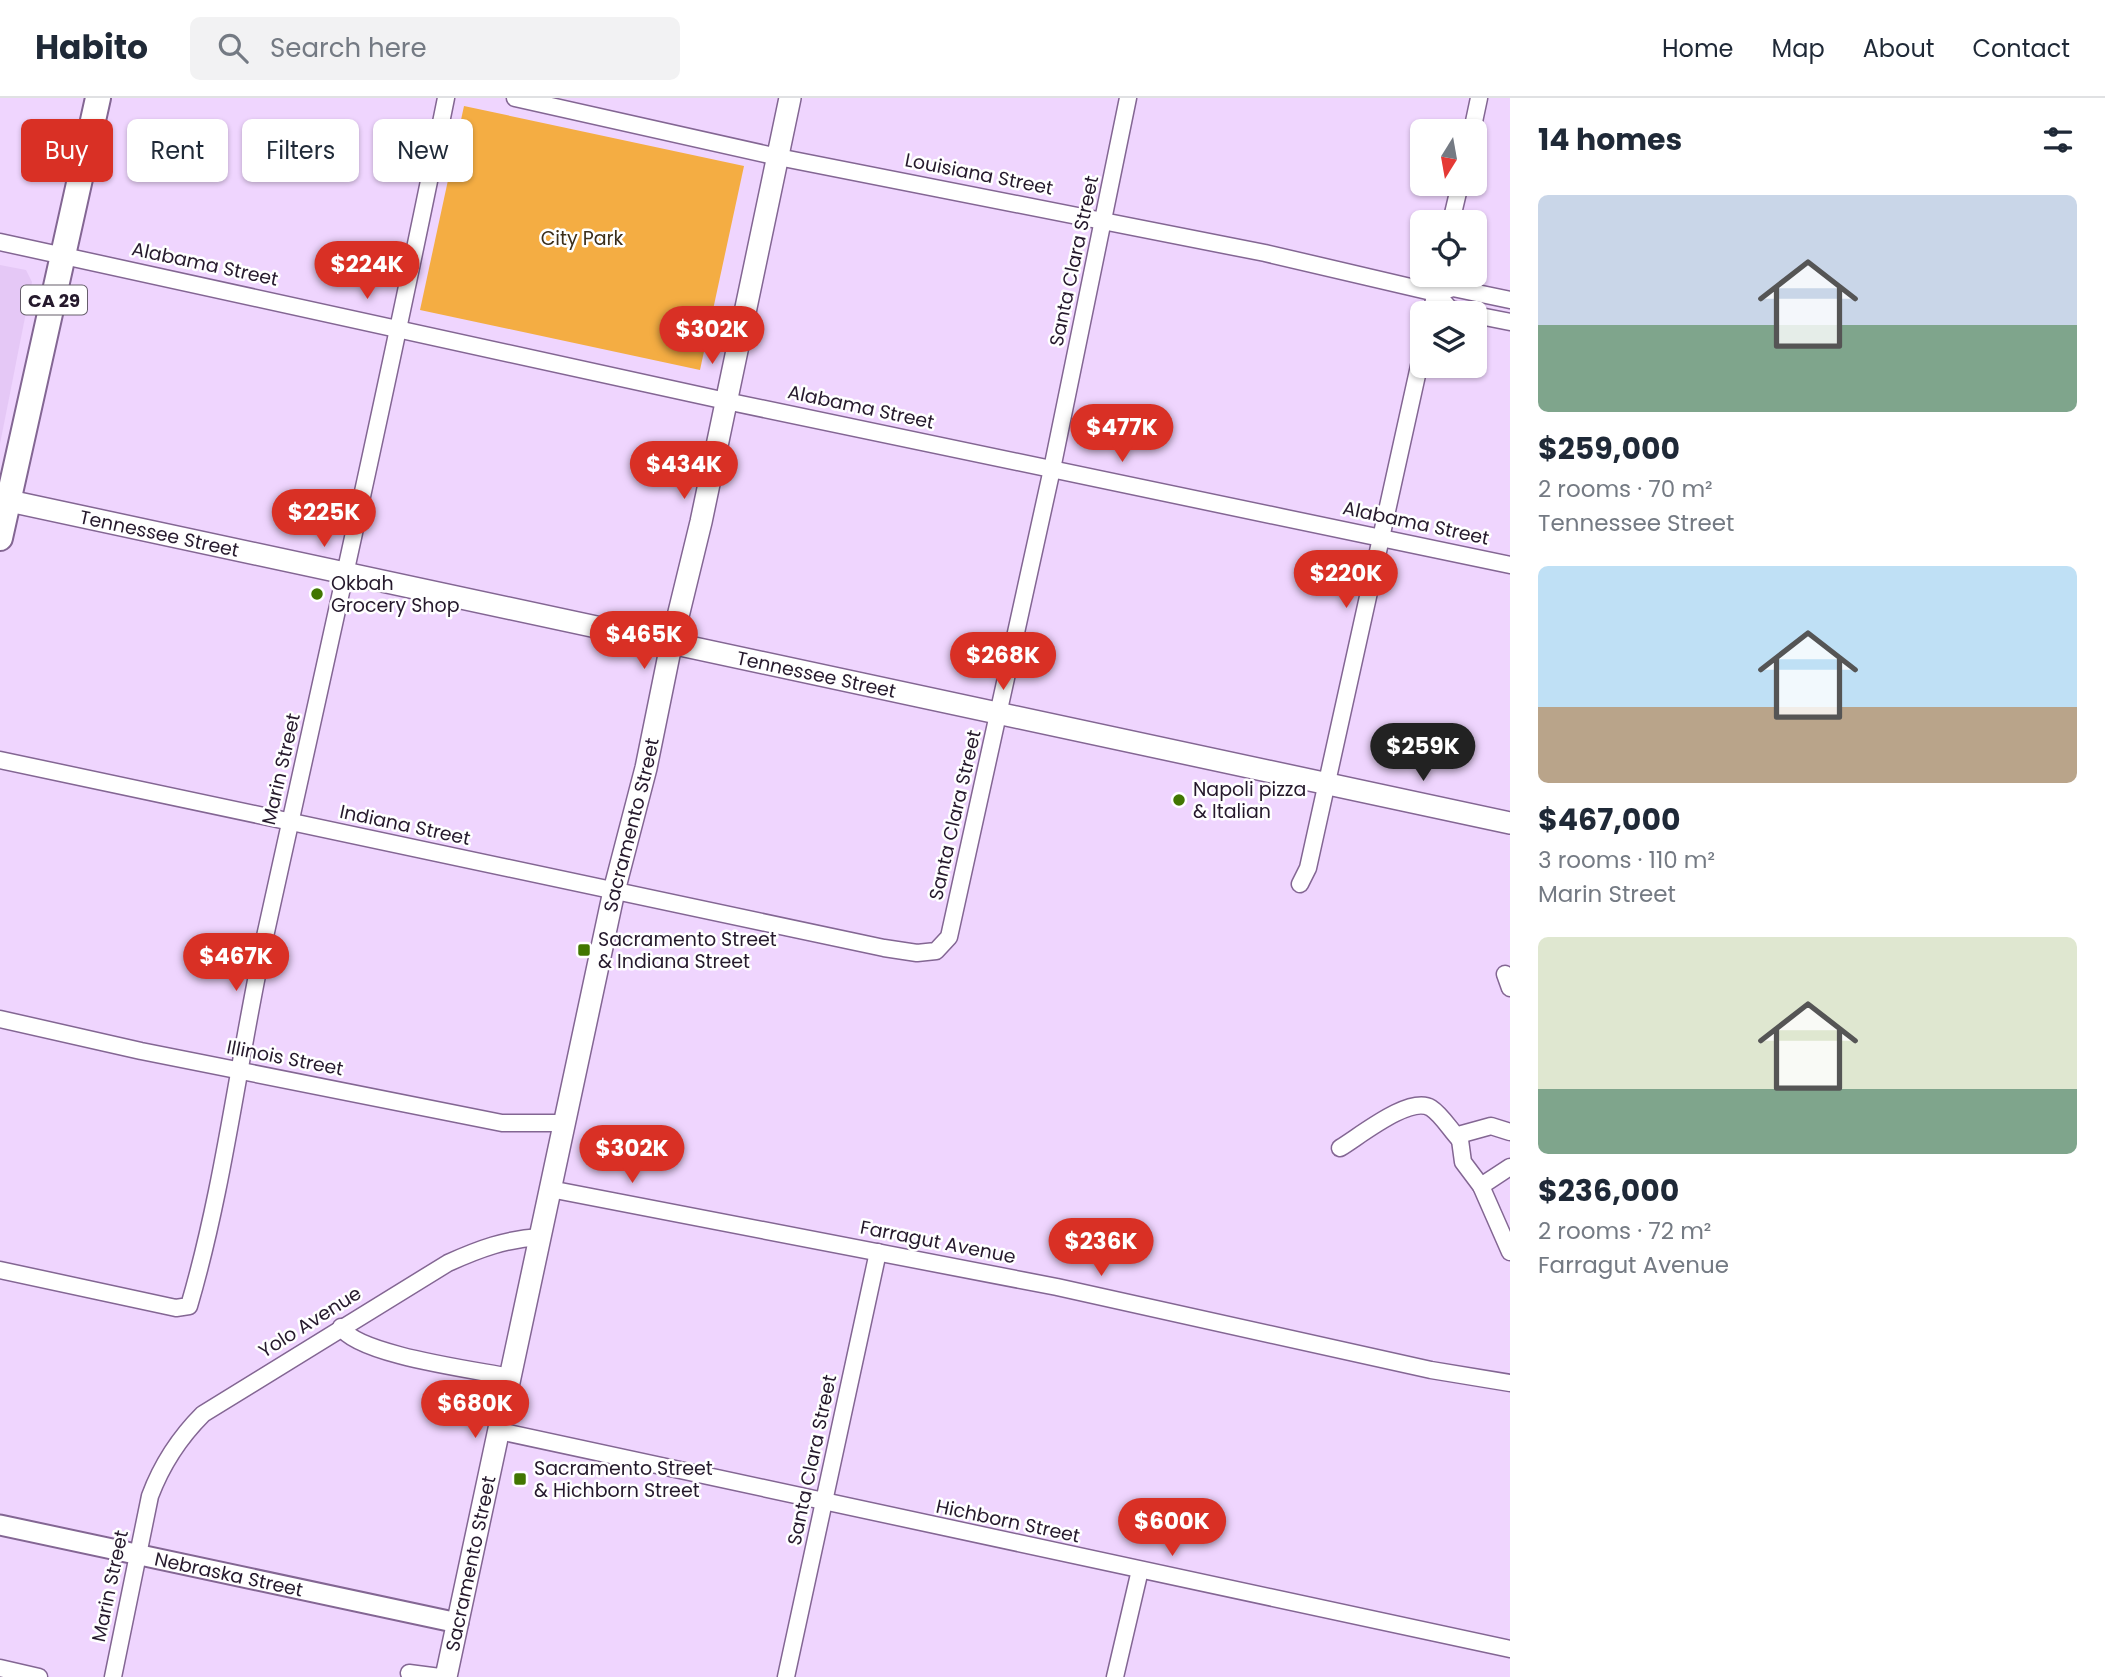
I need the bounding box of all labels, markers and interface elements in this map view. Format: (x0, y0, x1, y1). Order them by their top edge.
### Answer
search box (190, 17, 680, 80)
text: Habito (35, 24, 148, 71)
icon: search (214, 29, 252, 67)
text: Search here (270, 30, 427, 66)
text: Home (1662, 32, 1734, 65)
text: Map (1772, 32, 1825, 65)
text: About (1863, 32, 1934, 65)
text: Contact (1972, 32, 2070, 65)
text: 14 homes (1538, 118, 1682, 161)
chip: Buy (21, 119, 113, 182)
chip: Rent (127, 119, 228, 182)
chip: Filters (242, 119, 359, 182)
chip: New (373, 119, 473, 182)
north arrow (1410, 119, 1488, 196)
map controls (1410, 119, 1487, 378)
icon: filters (2039, 121, 2077, 159)
street label: Louisiana Street (903, 146, 1055, 202)
street label: Santa Clara Street (1043, 173, 1105, 349)
button: locate (1410, 210, 1487, 287)
park label: City Park (541, 225, 624, 252)
street label: Alabama Street (129, 235, 281, 293)
icon: home (1745, 241, 1871, 367)
pin: $224K (318, 242, 416, 301)
text: $224K (330, 248, 404, 280)
road number: CA 29 (21, 286, 87, 314)
button: layers (1410, 301, 1487, 378)
pin: $302K (663, 306, 761, 366)
text: $302K (675, 313, 749, 345)
street label: Alabama Street (785, 378, 937, 436)
pin: $477K (1073, 404, 1171, 464)
text: $477K (1086, 411, 1158, 443)
text: $259,000 (1538, 427, 1680, 470)
pin: $434K (635, 442, 733, 501)
text: $434K (646, 448, 722, 480)
text: 2 rooms · 70 m² (1538, 473, 1713, 505)
pin: $225K (275, 490, 373, 549)
street label: Alabama Street (1340, 494, 1492, 552)
text: $225K (288, 496, 360, 528)
street label: Tennessee Street (77, 503, 242, 563)
text: Tennessee Street (1538, 507, 1734, 539)
pin: $220K (1297, 550, 1395, 610)
text: $220K (1310, 557, 1382, 589)
place label: Okbah Grocery Shop (331, 570, 460, 619)
marker: Okbah Grocery Shop (309, 586, 325, 602)
pin: $465K (595, 612, 693, 671)
icon: home (1745, 612, 1871, 738)
text: $465K (606, 618, 682, 650)
pin: $268K (954, 632, 1052, 692)
text: $268K (966, 639, 1040, 671)
street label: Tennessee Street (734, 644, 899, 704)
street label: Marin Street (255, 710, 307, 827)
pin: $259K (1374, 724, 1472, 783)
street label: Santa Clara Street (922, 727, 988, 903)
text: $259K (1386, 730, 1460, 762)
street label: Sacramento Street (596, 735, 665, 915)
place label: Napoli pizza & Italian (1193, 776, 1306, 825)
marker: Napoli pizza & Italian (1171, 792, 1187, 808)
street label: Indiana Street (337, 798, 473, 852)
text: $467,000 (1538, 798, 1681, 841)
text: 3 rooms · 110 m² (1538, 844, 1715, 876)
text: Marin Street (1538, 878, 1676, 910)
place label: Sacramento Street & Indiana Street (598, 926, 777, 975)
pin: $467K (187, 934, 285, 993)
text: $467K (199, 940, 273, 972)
marker: Sacramento Street & Indiana Street (576, 942, 592, 958)
icon: home (1745, 983, 1871, 1109)
street label: Illinois Street (224, 1033, 346, 1083)
pin: $302K (583, 1126, 681, 1185)
text: $302K (595, 1132, 669, 1164)
text: $236,000 (1538, 1169, 1679, 1212)
street label: Farragut Avenue (858, 1214, 1018, 1270)
text: 2 rooms · 72 m² (1538, 1215, 1711, 1247)
pin: $236K (1052, 1218, 1150, 1278)
text: $236K (1065, 1225, 1137, 1257)
text: Farragut Avenue (1538, 1249, 1729, 1281)
street label: Yolo Avenue (253, 1280, 367, 1364)
street label: Santa Clara Street (781, 1372, 843, 1548)
pin: $680K (426, 1380, 524, 1440)
text: $680K (437, 1387, 513, 1419)
place label: Sacramento Street & Hichborn Street (534, 1455, 713, 1504)
marker: Sacramento Street & Hichborn Street (512, 1471, 528, 1487)
street label: Sacramento Street (438, 1473, 502, 1654)
street label: Hichborn Street (934, 1493, 1083, 1549)
pin: $600K (1123, 1498, 1221, 1558)
text: $600K (1134, 1505, 1210, 1537)
street label: Marin Street (85, 1527, 135, 1644)
street label: Nebraska Street (152, 1545, 306, 1603)

